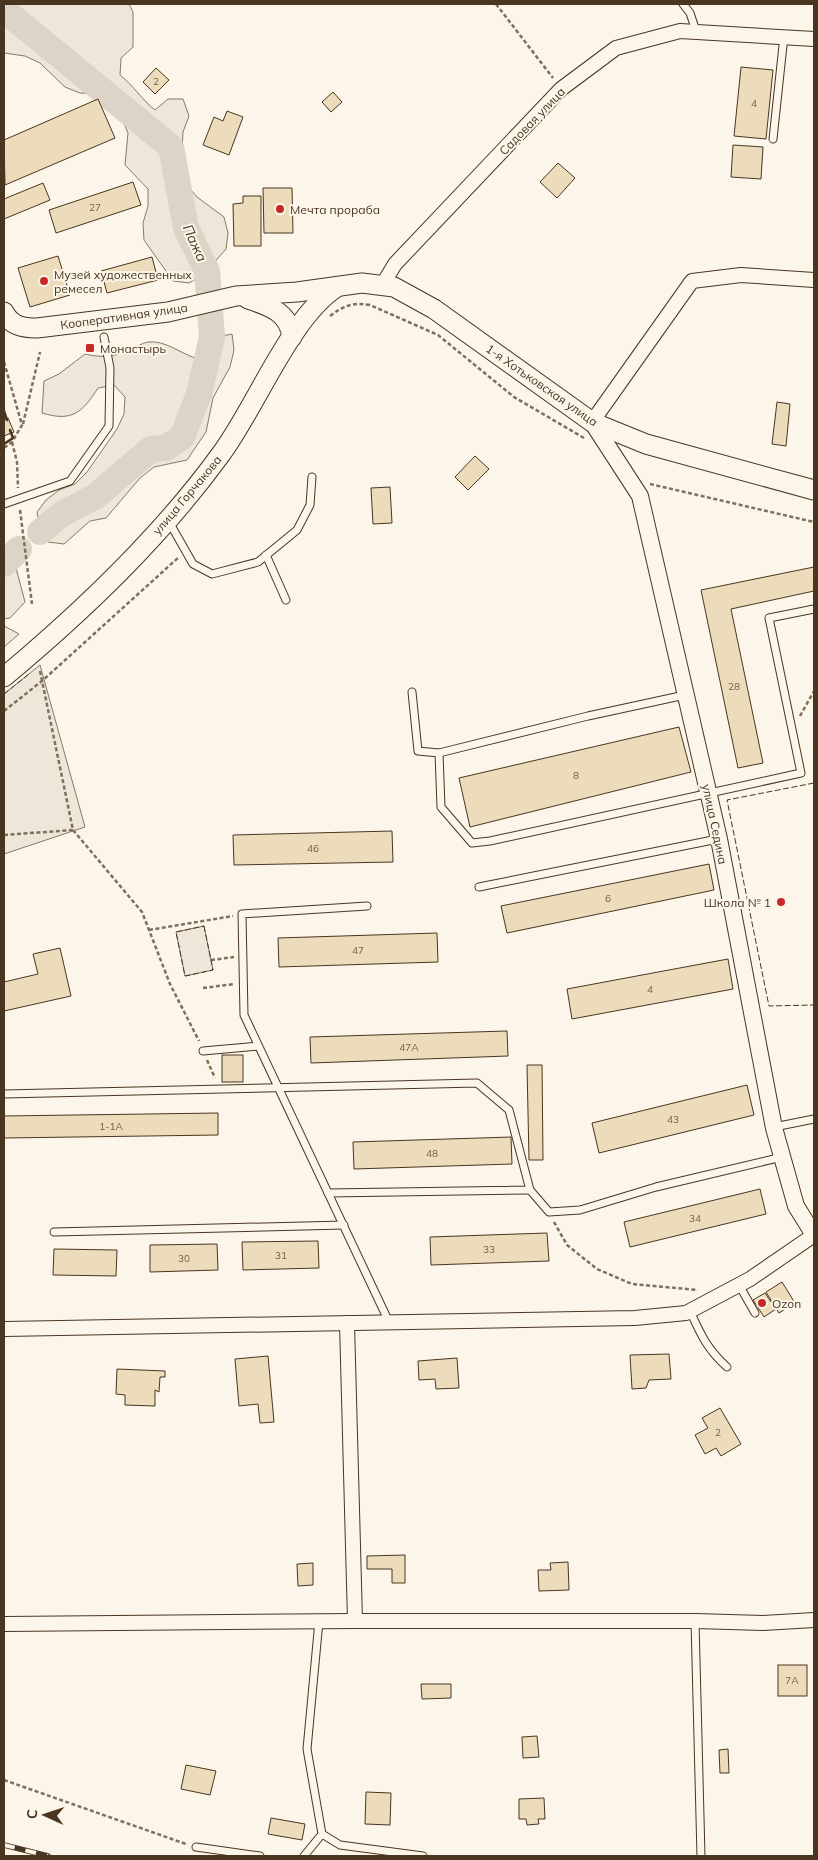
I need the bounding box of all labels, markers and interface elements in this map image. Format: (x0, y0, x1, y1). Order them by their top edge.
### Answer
house number: 2 (153, 75, 159, 88)
street label: Садовая улица (496, 84, 568, 158)
house number: 4 (751, 97, 757, 110)
house number: 27 (89, 201, 101, 214)
place label: Мечта прораба (290, 202, 380, 217)
marker: Мечта прораба (274, 203, 286, 215)
water label: Пажа (179, 221, 211, 265)
place label: Музей художественных ремесел (54, 267, 192, 296)
marker: Музей художественных ремесел (38, 275, 50, 287)
street label: Кооперативная улица (59, 300, 189, 332)
place label: Монастырь (100, 341, 167, 356)
street label: 1-я Хотьковская улица (483, 341, 601, 429)
marker: Монастырь (84, 342, 96, 354)
street label: улица Горчакова (149, 452, 225, 538)
house number: 28 (728, 680, 740, 693)
house number: 8 (573, 769, 579, 782)
street label: улица Седина (699, 782, 731, 866)
house number: 46 (307, 842, 319, 855)
house number: 6 (605, 892, 611, 905)
place label: Школа № 1 (704, 895, 771, 910)
marker: Школа № 1 (775, 896, 787, 908)
house number: 47 (352, 944, 364, 957)
house number: 4 (647, 983, 653, 996)
house number: 47А (399, 1041, 419, 1054)
house number: 43 (667, 1113, 679, 1126)
house number: 1-1А (99, 1120, 123, 1133)
house number: 48 (426, 1147, 438, 1160)
house number: 34 (689, 1212, 701, 1225)
house number: 33 (483, 1243, 495, 1256)
house number: 31 (275, 1249, 287, 1262)
house number: 30 (178, 1252, 190, 1265)
place label: Ozon (772, 1296, 801, 1311)
marker: Ozon (756, 1297, 768, 1309)
house number: 2 (715, 1426, 721, 1439)
house number: 7А (785, 1674, 799, 1687)
north arrow (20, 1790, 70, 1840)
text: С (23, 1809, 41, 1820)

